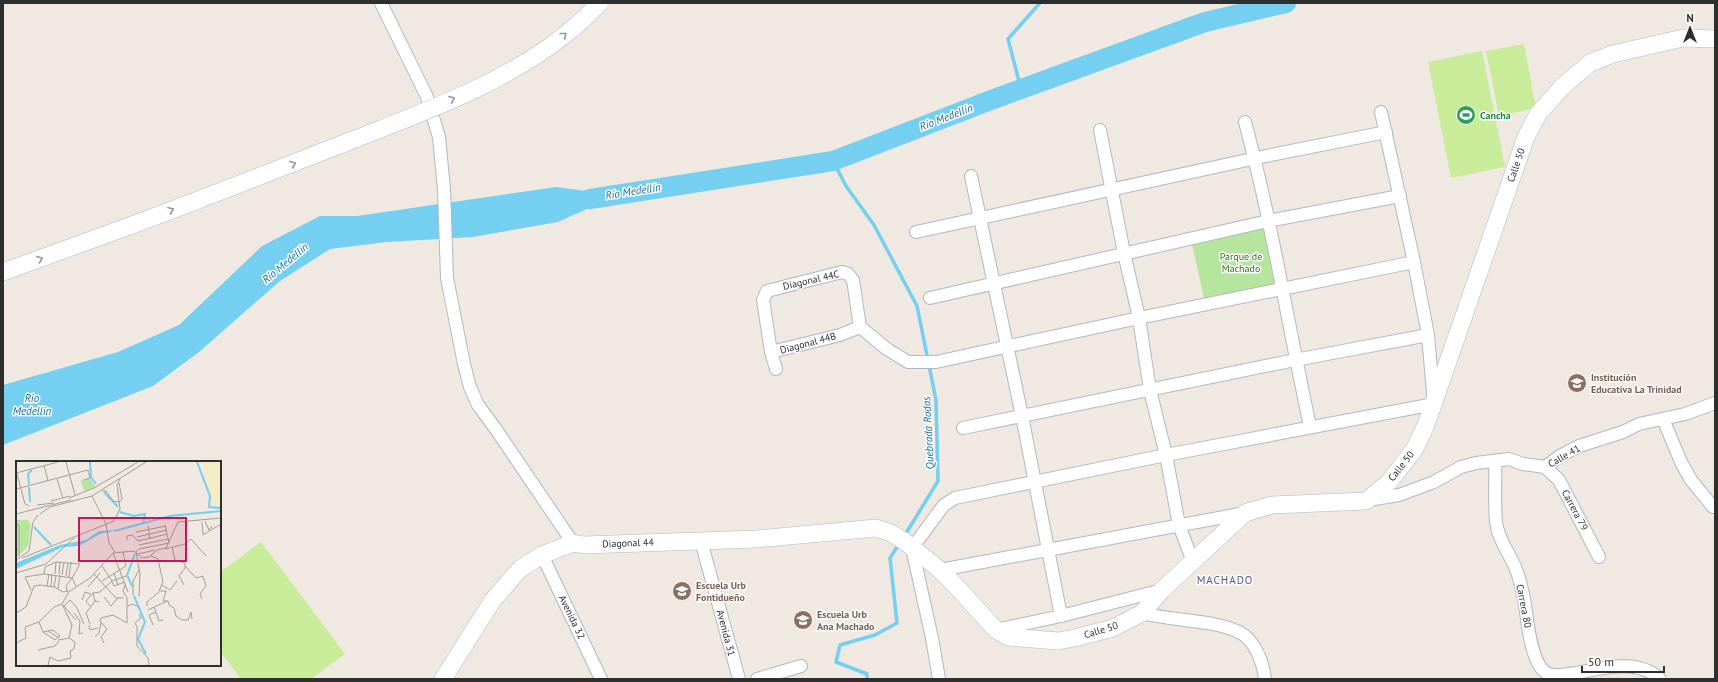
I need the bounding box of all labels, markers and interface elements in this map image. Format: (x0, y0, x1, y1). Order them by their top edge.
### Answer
north arrow (1670, 8, 1710, 48)
text: N (1686, 11, 1694, 25)
one-way arrow (560, 32, 567, 39)
one-way arrow (447, 96, 455, 104)
water label: Río Medellín (917, 100, 975, 134)
sports icon: Cancha (1455, 104, 1477, 126)
place label: Cancha (1480, 109, 1511, 122)
street label: Calle 50 (1504, 146, 1528, 184)
one-way arrow (289, 160, 296, 168)
water label: Río Medellín (604, 180, 662, 202)
one-way arrow (168, 207, 175, 215)
water label: Río Medellín (259, 239, 311, 286)
park label: Parque de Machado (1220, 250, 1262, 275)
one-way arrow (36, 256, 43, 264)
street label: Diagonal 44C (782, 267, 841, 293)
street label: Diagonal 44B (778, 329, 838, 357)
place label: Institución Educativa La Trinidad (1591, 371, 1682, 396)
school or university icon: Institución Educativa La Trinidad (1566, 372, 1588, 394)
water label: Rio Medellin (13, 391, 52, 418)
water label: Quebrada Rodas (919, 396, 937, 470)
street label: Calle 41 (1546, 442, 1582, 470)
street label: Calle 50 (1385, 448, 1417, 484)
inset map (16, 461, 221, 666)
street label: Carrera 79 (1559, 487, 1591, 533)
street label: Diagonal 44 (602, 536, 655, 550)
district label: MACHADO (1197, 573, 1253, 587)
place label: Escuela Urb Fontidueño (696, 579, 746, 604)
school or university icon: Escuela Urb Fontidueño (671, 580, 693, 602)
street label: Carrera 80 (1513, 583, 1535, 630)
street label: Avenida 32 (556, 593, 588, 641)
street label: Avenida 31 (714, 608, 738, 658)
place label: Escuela Urb Ana Machado (817, 608, 875, 633)
school or university icon: Escuela Urb Ana Machado (792, 609, 814, 631)
street label: Calle 50 (1082, 619, 1120, 641)
scale bar (1582, 648, 1664, 674)
text: 50 m (1588, 654, 1614, 669)

